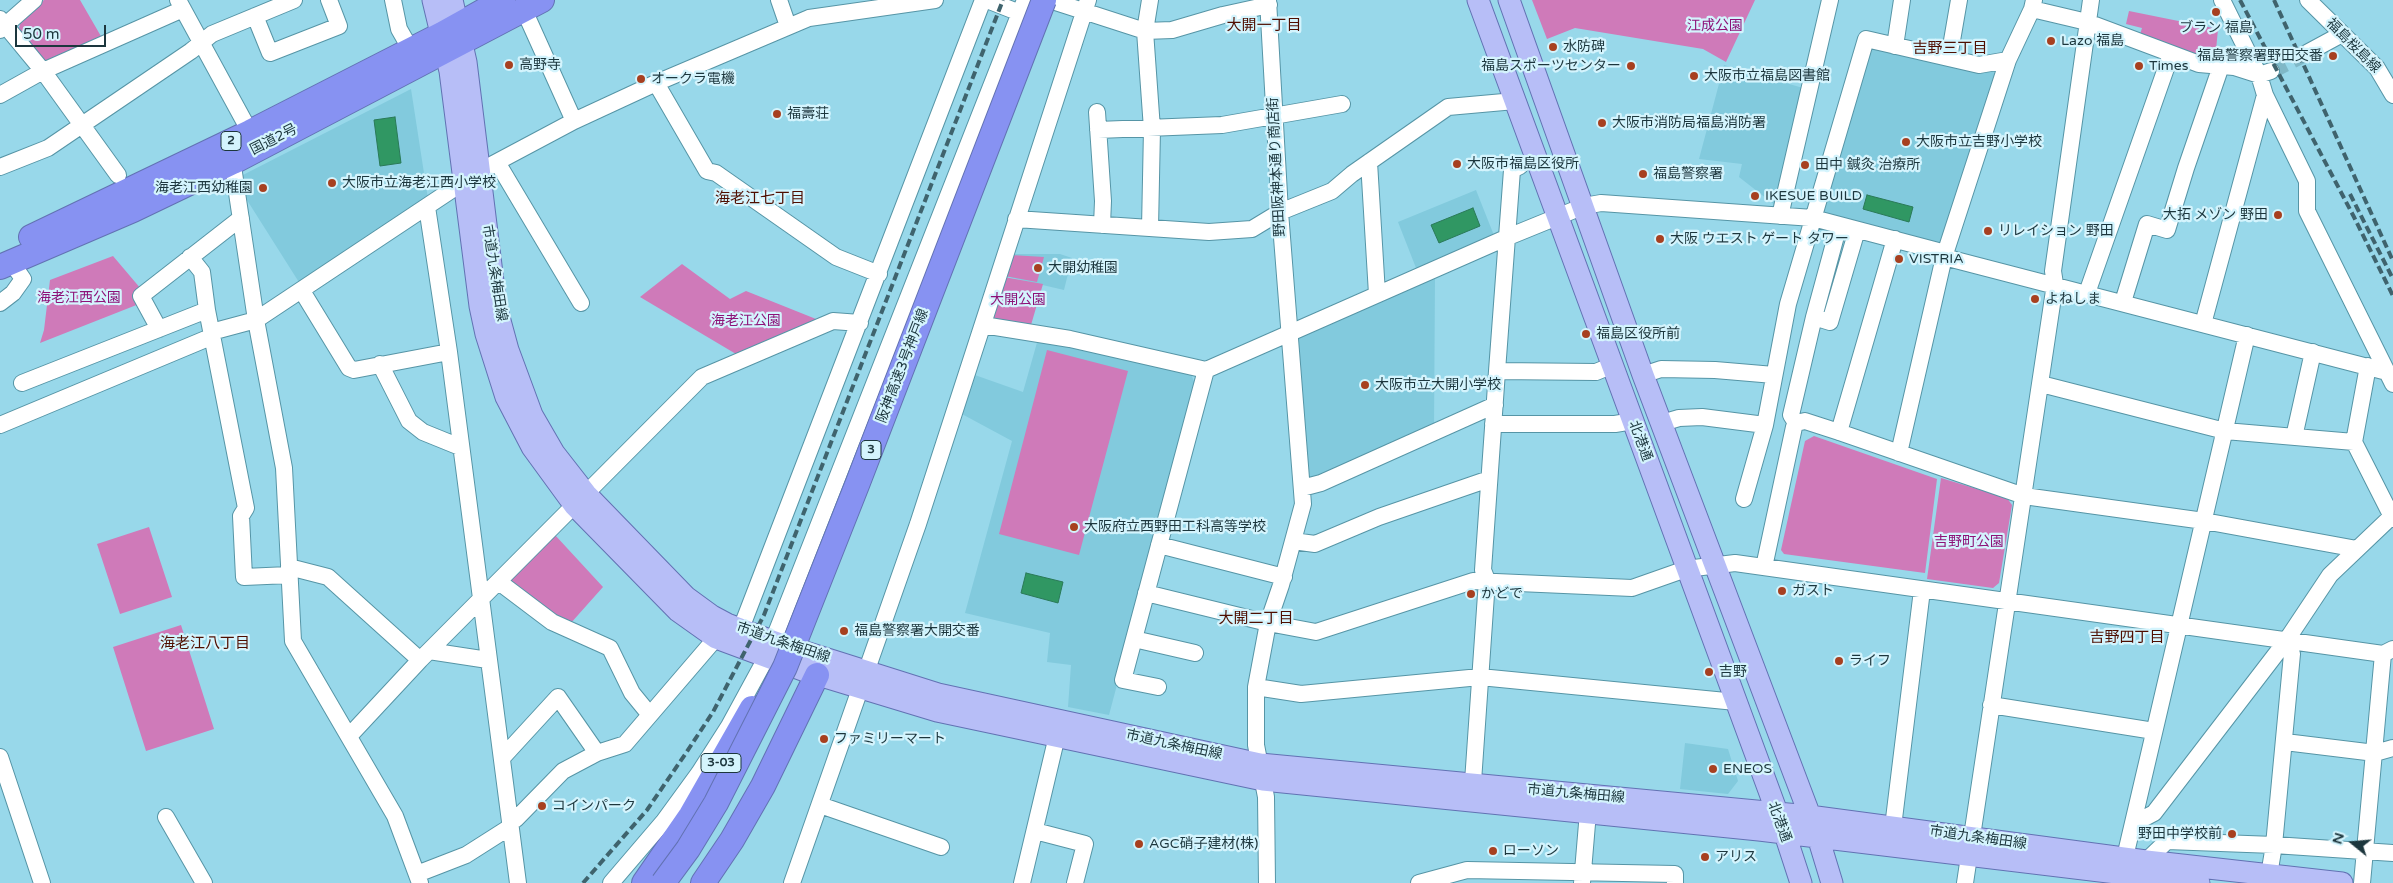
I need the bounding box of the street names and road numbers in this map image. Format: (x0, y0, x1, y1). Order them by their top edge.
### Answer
street label: 福島桜島線 (2322, 15, 2384, 77)
street label: 野田阪神本通り商店街 (1265, 97, 1289, 237)
street label: 国道2号 (248, 121, 300, 159)
road number: 2 (221, 132, 241, 150)
street label: 市道九条梅田線 (478, 223, 510, 323)
street label: 阪神高速3号神戸線 (874, 307, 932, 425)
street label: 北港通 (1625, 418, 1655, 464)
road number: 3 (861, 440, 881, 460)
street label: 市道九条梅田線 (734, 619, 832, 667)
street label: 市道九条梅田線 (1124, 727, 1224, 763)
road number: 3-03 (701, 754, 741, 772)
street label: 市道九条梅田線 (1526, 781, 1626, 807)
street label: 北港通 (1764, 799, 1794, 845)
street label: 市道九条梅田線 (1928, 823, 2028, 853)

